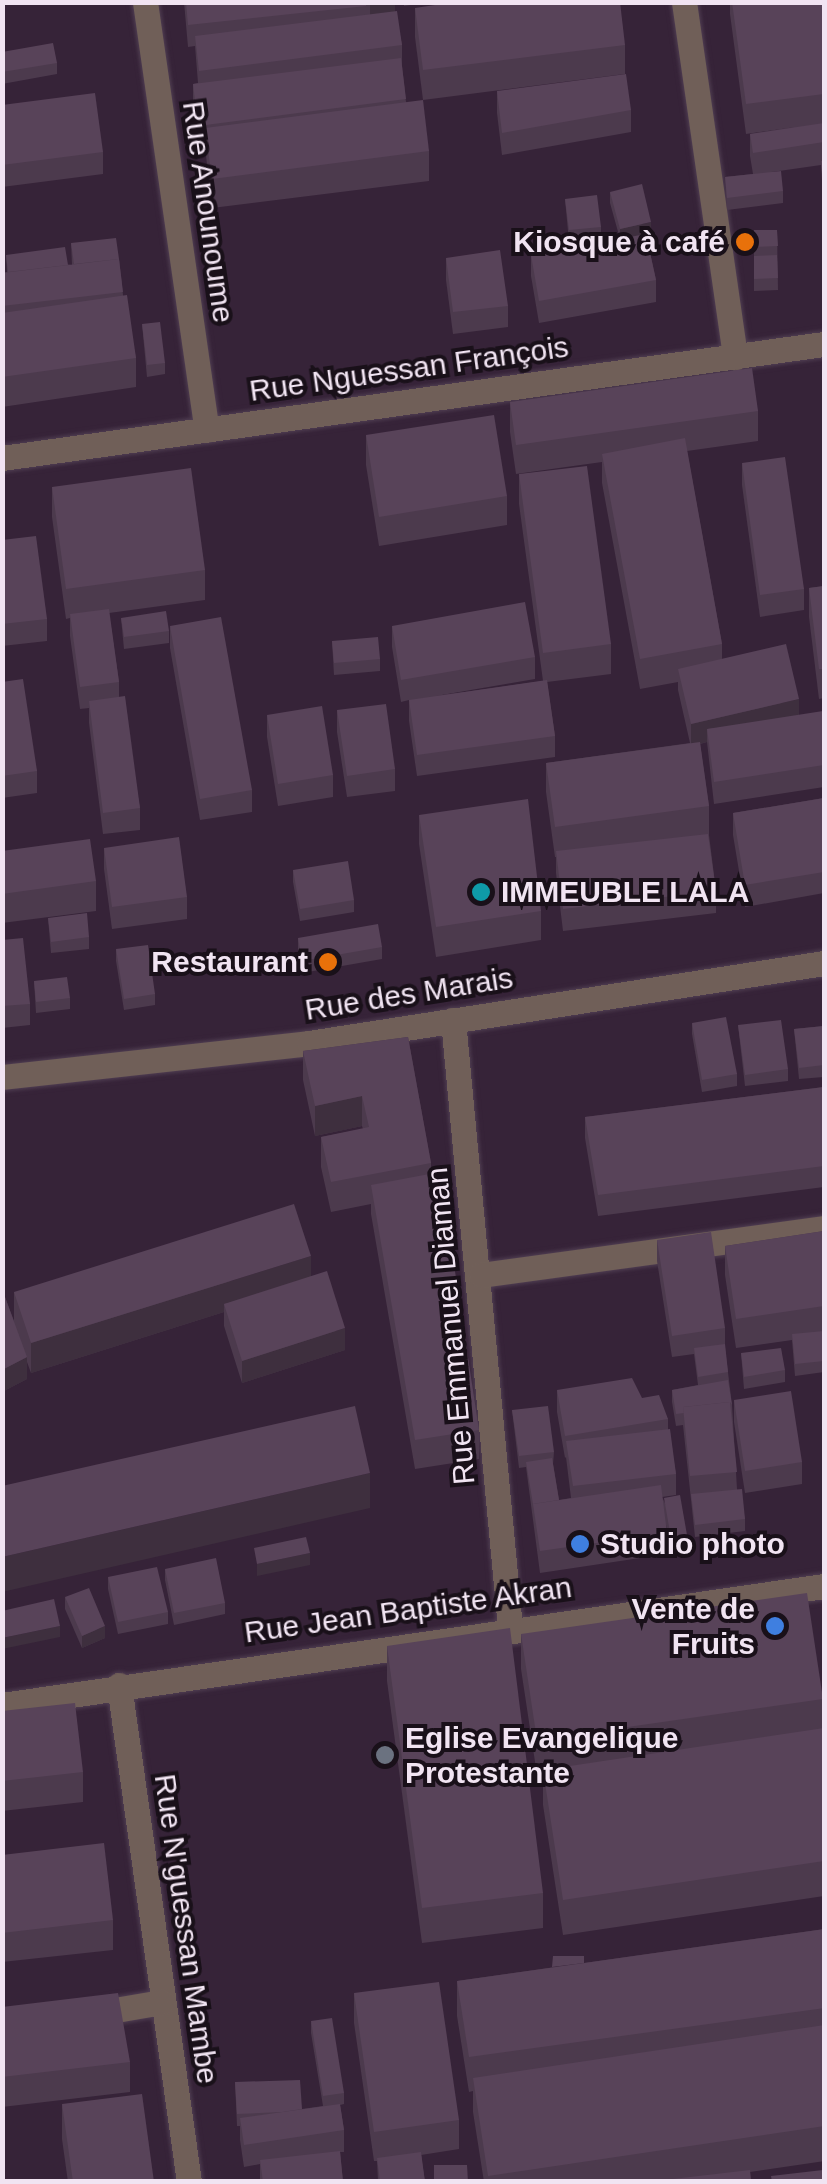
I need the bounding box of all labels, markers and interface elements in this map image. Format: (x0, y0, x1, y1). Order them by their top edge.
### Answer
street label: Rue Anounoume (175, 98, 241, 326)
place label: Kiosque à café (513, 224, 725, 260)
marker: Kiosque à café (734, 231, 756, 253)
street label: Rue Nguessan François (247, 329, 571, 409)
place label: IMMEUBLE LALA (501, 874, 749, 910)
marker: IMMEUBLE LALA (470, 881, 492, 903)
place label: Restaurant (151, 944, 308, 980)
marker: Restaurant (317, 951, 339, 973)
street label: Rue des Marais (302, 960, 516, 1028)
street label: Rue Emmanuel Diaman (419, 1166, 483, 1486)
place label: Studio photo (600, 1526, 785, 1562)
marker: Studio photo (569, 1533, 591, 1555)
street label: Rue Jean Baptiste Akran (241, 1569, 575, 1651)
place label: Vente de Fruits (632, 1591, 755, 1662)
marker: Vente de Fruits (764, 1615, 786, 1637)
place label: Eglise Evangelique Protestante (405, 1720, 678, 1790)
marker: Eglise Evangelique Protestante (374, 1744, 396, 1766)
street label: Rue N'guessan Mambe (146, 1772, 226, 2086)

